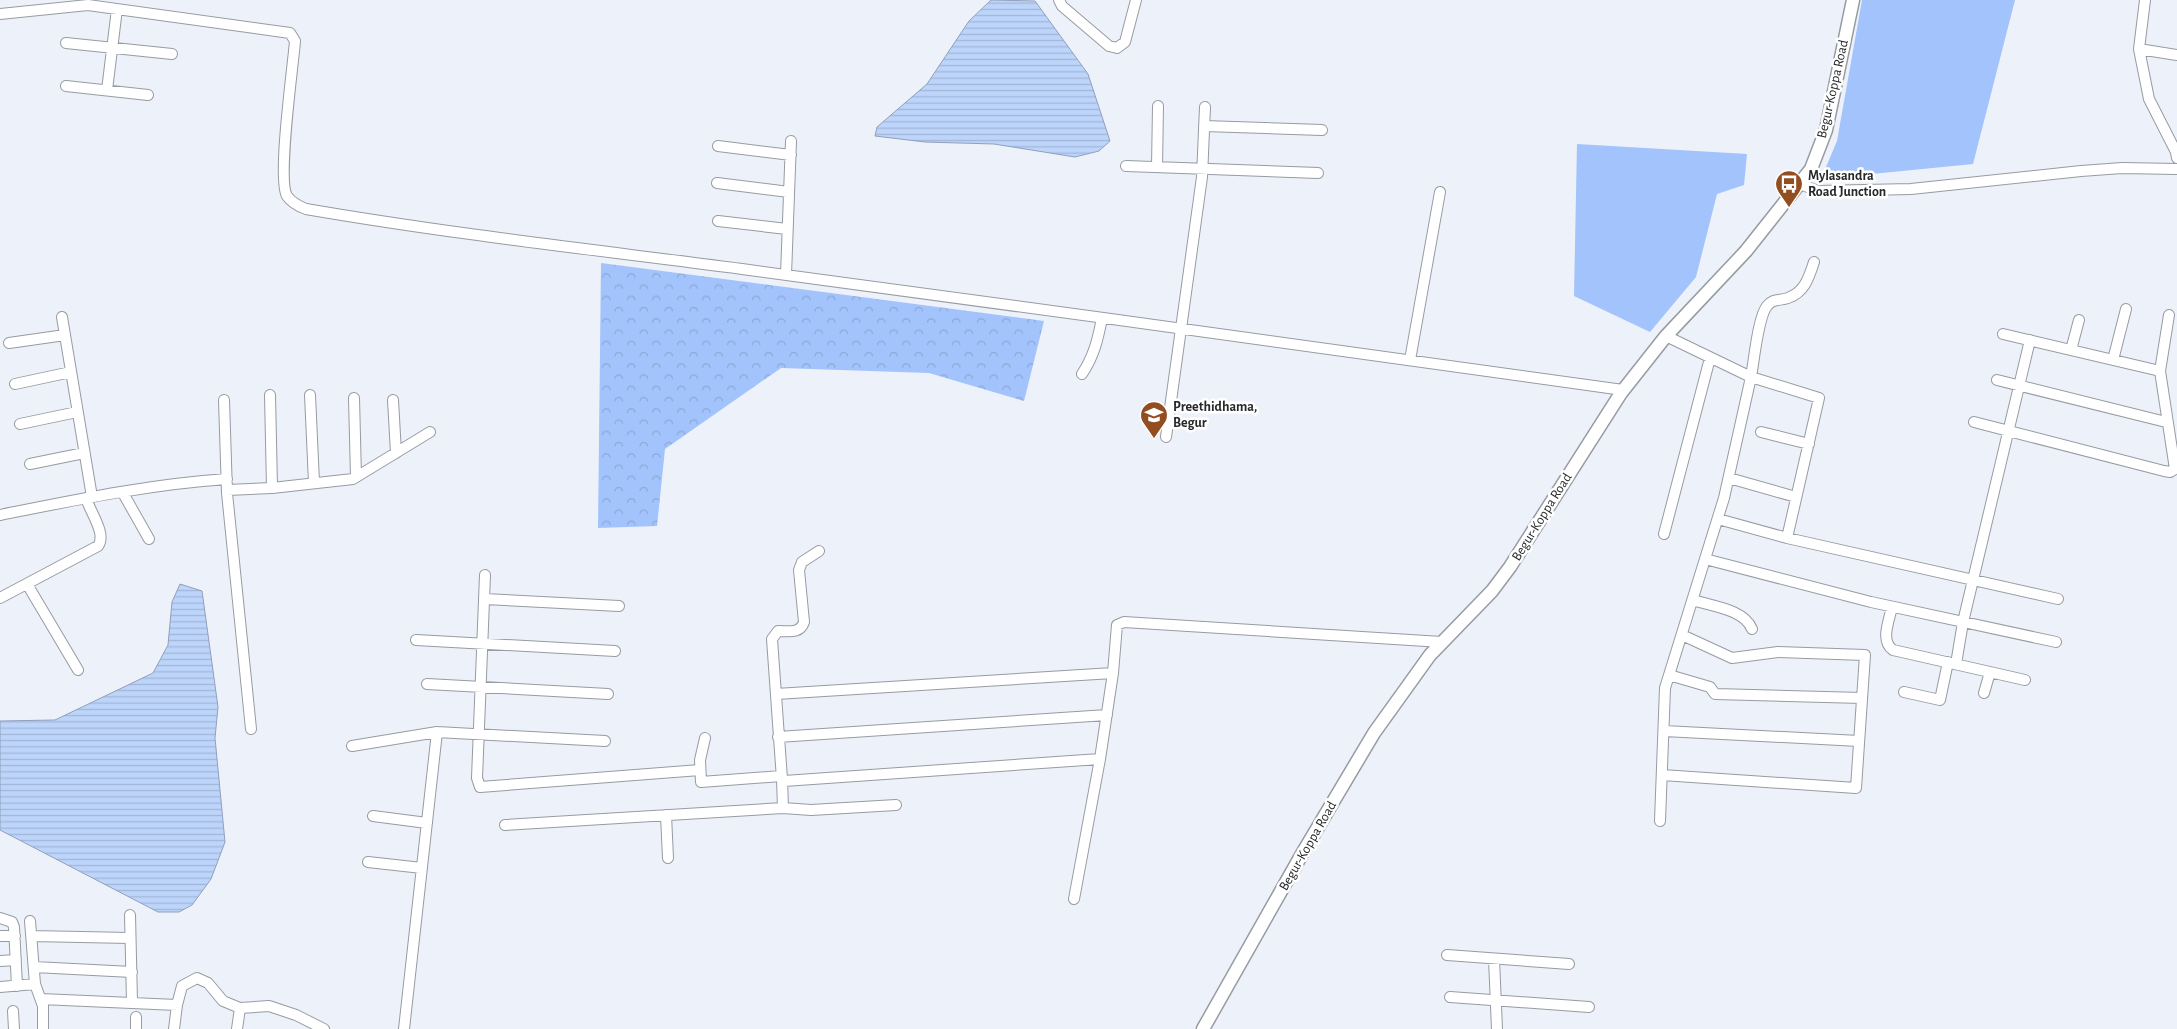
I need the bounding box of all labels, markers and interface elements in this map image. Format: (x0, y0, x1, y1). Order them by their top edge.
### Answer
street label: Begur-Koppa Road (1815, 38, 1851, 140)
bus stop icon: Mylasandra Road Junction (1774, 169, 1804, 208)
place label: Mylasandra Road Junction (1808, 169, 1886, 199)
school or university icon: Preethidhama, Begur (1139, 400, 1169, 439)
place label: Preethidhama, Begur (1173, 400, 1257, 430)
street label: Begur-Koppa Road (1509, 471, 1575, 563)
street label: Begur-Koppa Road (1277, 799, 1339, 893)

